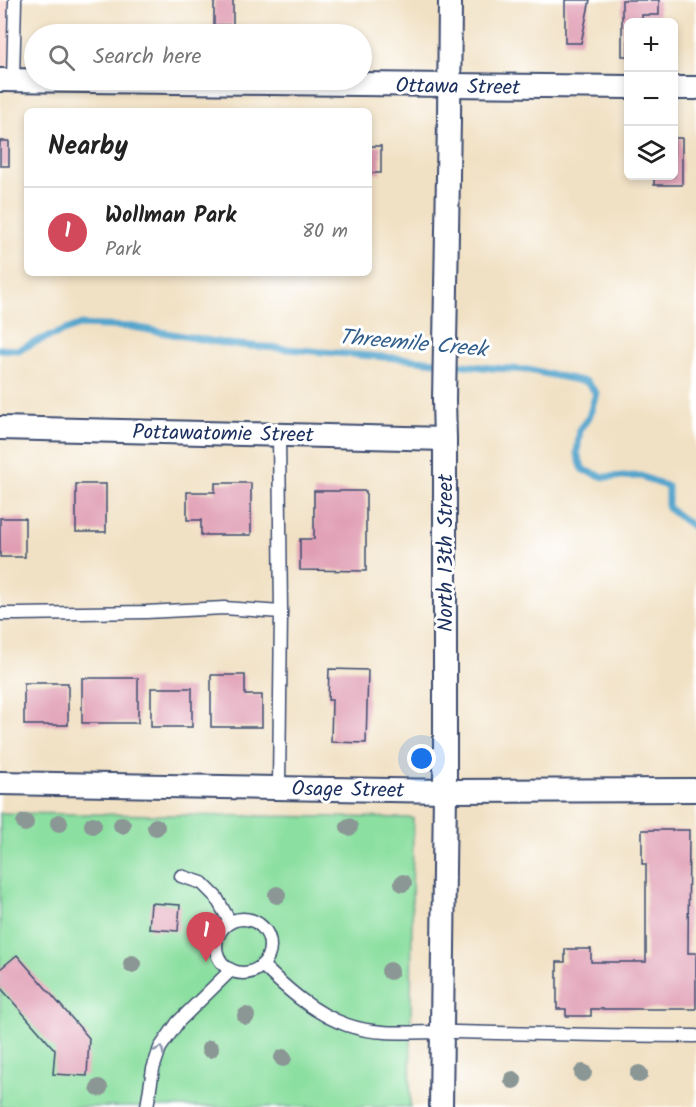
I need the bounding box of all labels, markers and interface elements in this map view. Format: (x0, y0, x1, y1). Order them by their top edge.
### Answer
map controls (624, 18, 678, 180)
button: + (624, 18, 678, 72)
search box (24, 24, 372, 90)
text: Search here (93, 40, 201, 75)
icon: search (45, 41, 78, 74)
street label: Ottawa Street (395, 70, 521, 105)
button: − (624, 72, 678, 126)
text: Nearby (48, 126, 128, 168)
button: layers (624, 126, 678, 180)
text: Wollman Park (105, 199, 236, 234)
text: 1 (64, 216, 71, 248)
text: 80 m (302, 216, 348, 248)
text: Park (105, 234, 141, 266)
water label: Threemile Creek (337, 321, 492, 369)
street label: Pottawatomie Street (132, 416, 315, 453)
street label: North 13th Street (430, 473, 463, 632)
your location (407, 744, 436, 773)
street label: Osage Street (291, 773, 406, 808)
pin: 1 (186, 912, 226, 962)
one-way arrow (153, 1046, 165, 1057)

